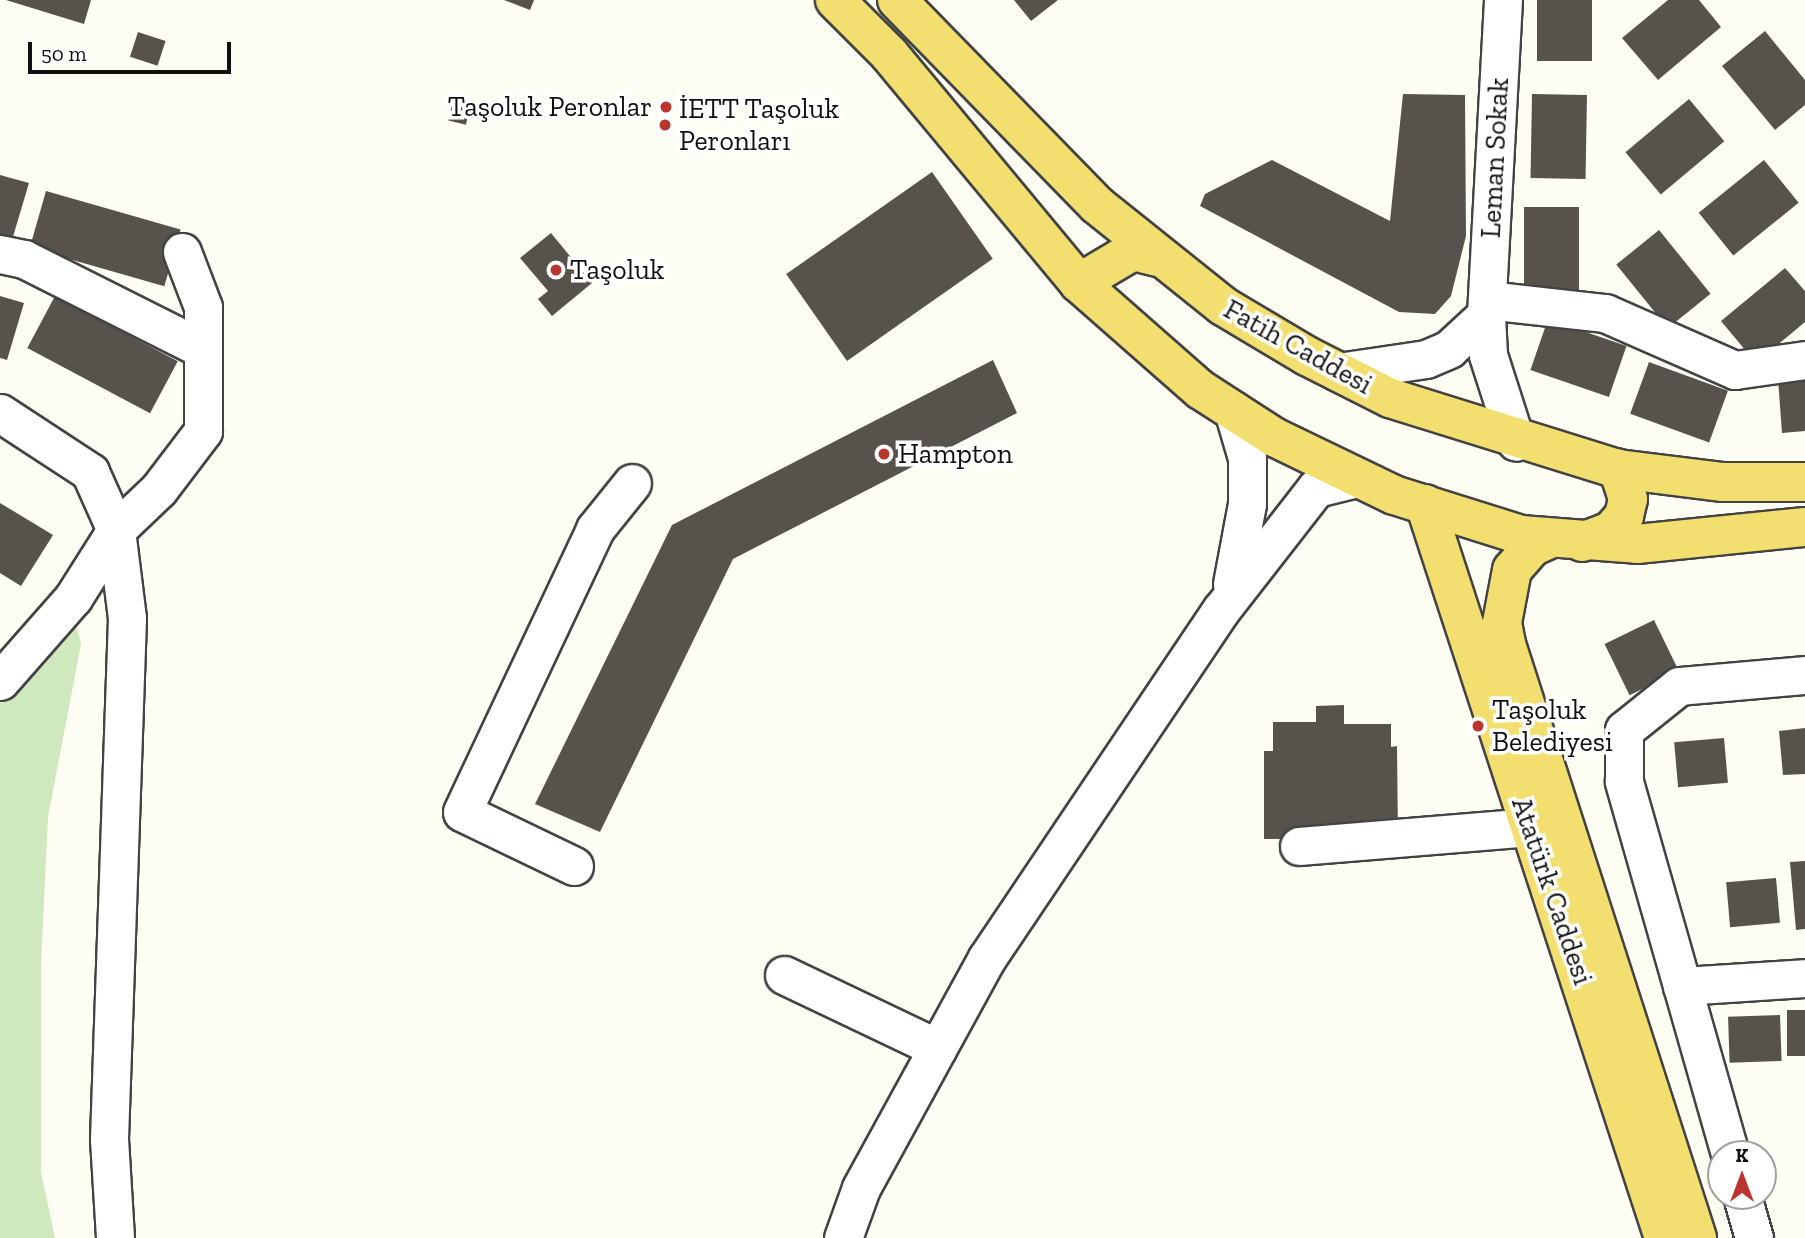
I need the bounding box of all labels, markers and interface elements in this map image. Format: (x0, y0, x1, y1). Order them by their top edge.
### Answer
scale bar (32, 28, 234, 72)
text: 50 m (41, 41, 87, 66)
street label: Leman Sokak (1474, 77, 1516, 239)
place label: Taşoluk Peronlar (448, 90, 652, 124)
place label: İETT Taşoluk Peronları (679, 92, 840, 158)
marker: Taşoluk Peronlar (658, 99, 674, 115)
marker: İETT Taşoluk Peronları (657, 117, 673, 133)
place label: Taşoluk (570, 253, 664, 287)
marker: Taşoluk (548, 262, 564, 278)
street label: Fatih Caddesi (1218, 292, 1378, 402)
place label: Hampton (898, 437, 1013, 471)
marker: Hampton (876, 446, 892, 462)
place label: Taşoluk Belediyesi (1492, 693, 1613, 759)
marker: Taşoluk Belediyesi (1470, 718, 1486, 734)
street label: Atatürk Caddesi (1504, 793, 1600, 989)
north arrow (1707, 1140, 1777, 1210)
text: K (1736, 1144, 1748, 1167)

